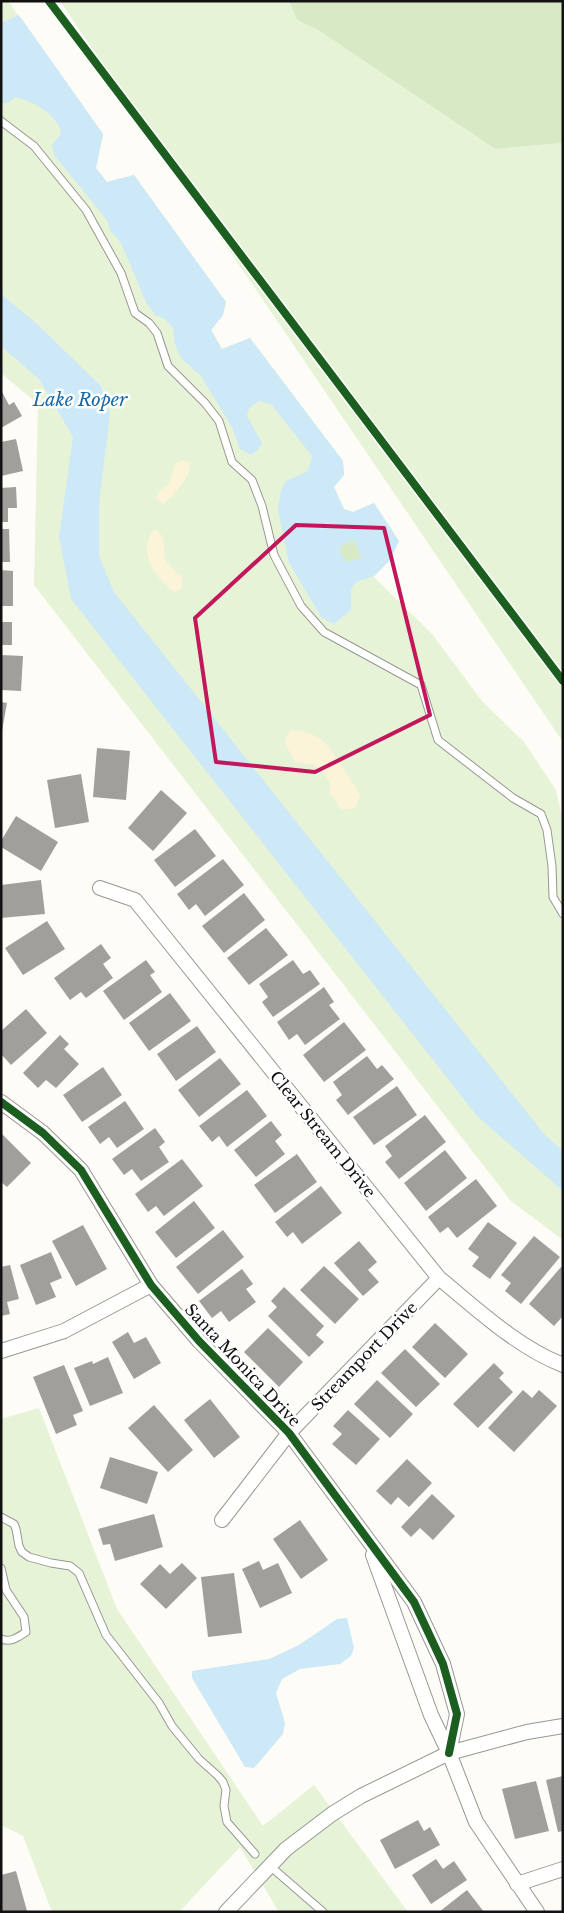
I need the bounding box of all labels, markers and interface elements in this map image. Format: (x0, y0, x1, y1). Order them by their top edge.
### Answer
water label: Lake Roper (32, 389, 128, 411)
street label: Clear Stream Drive (266, 1067, 380, 1201)
street label: Streamport Drive (307, 1297, 421, 1415)
street label: Santa Monica Drive (181, 1299, 305, 1431)

